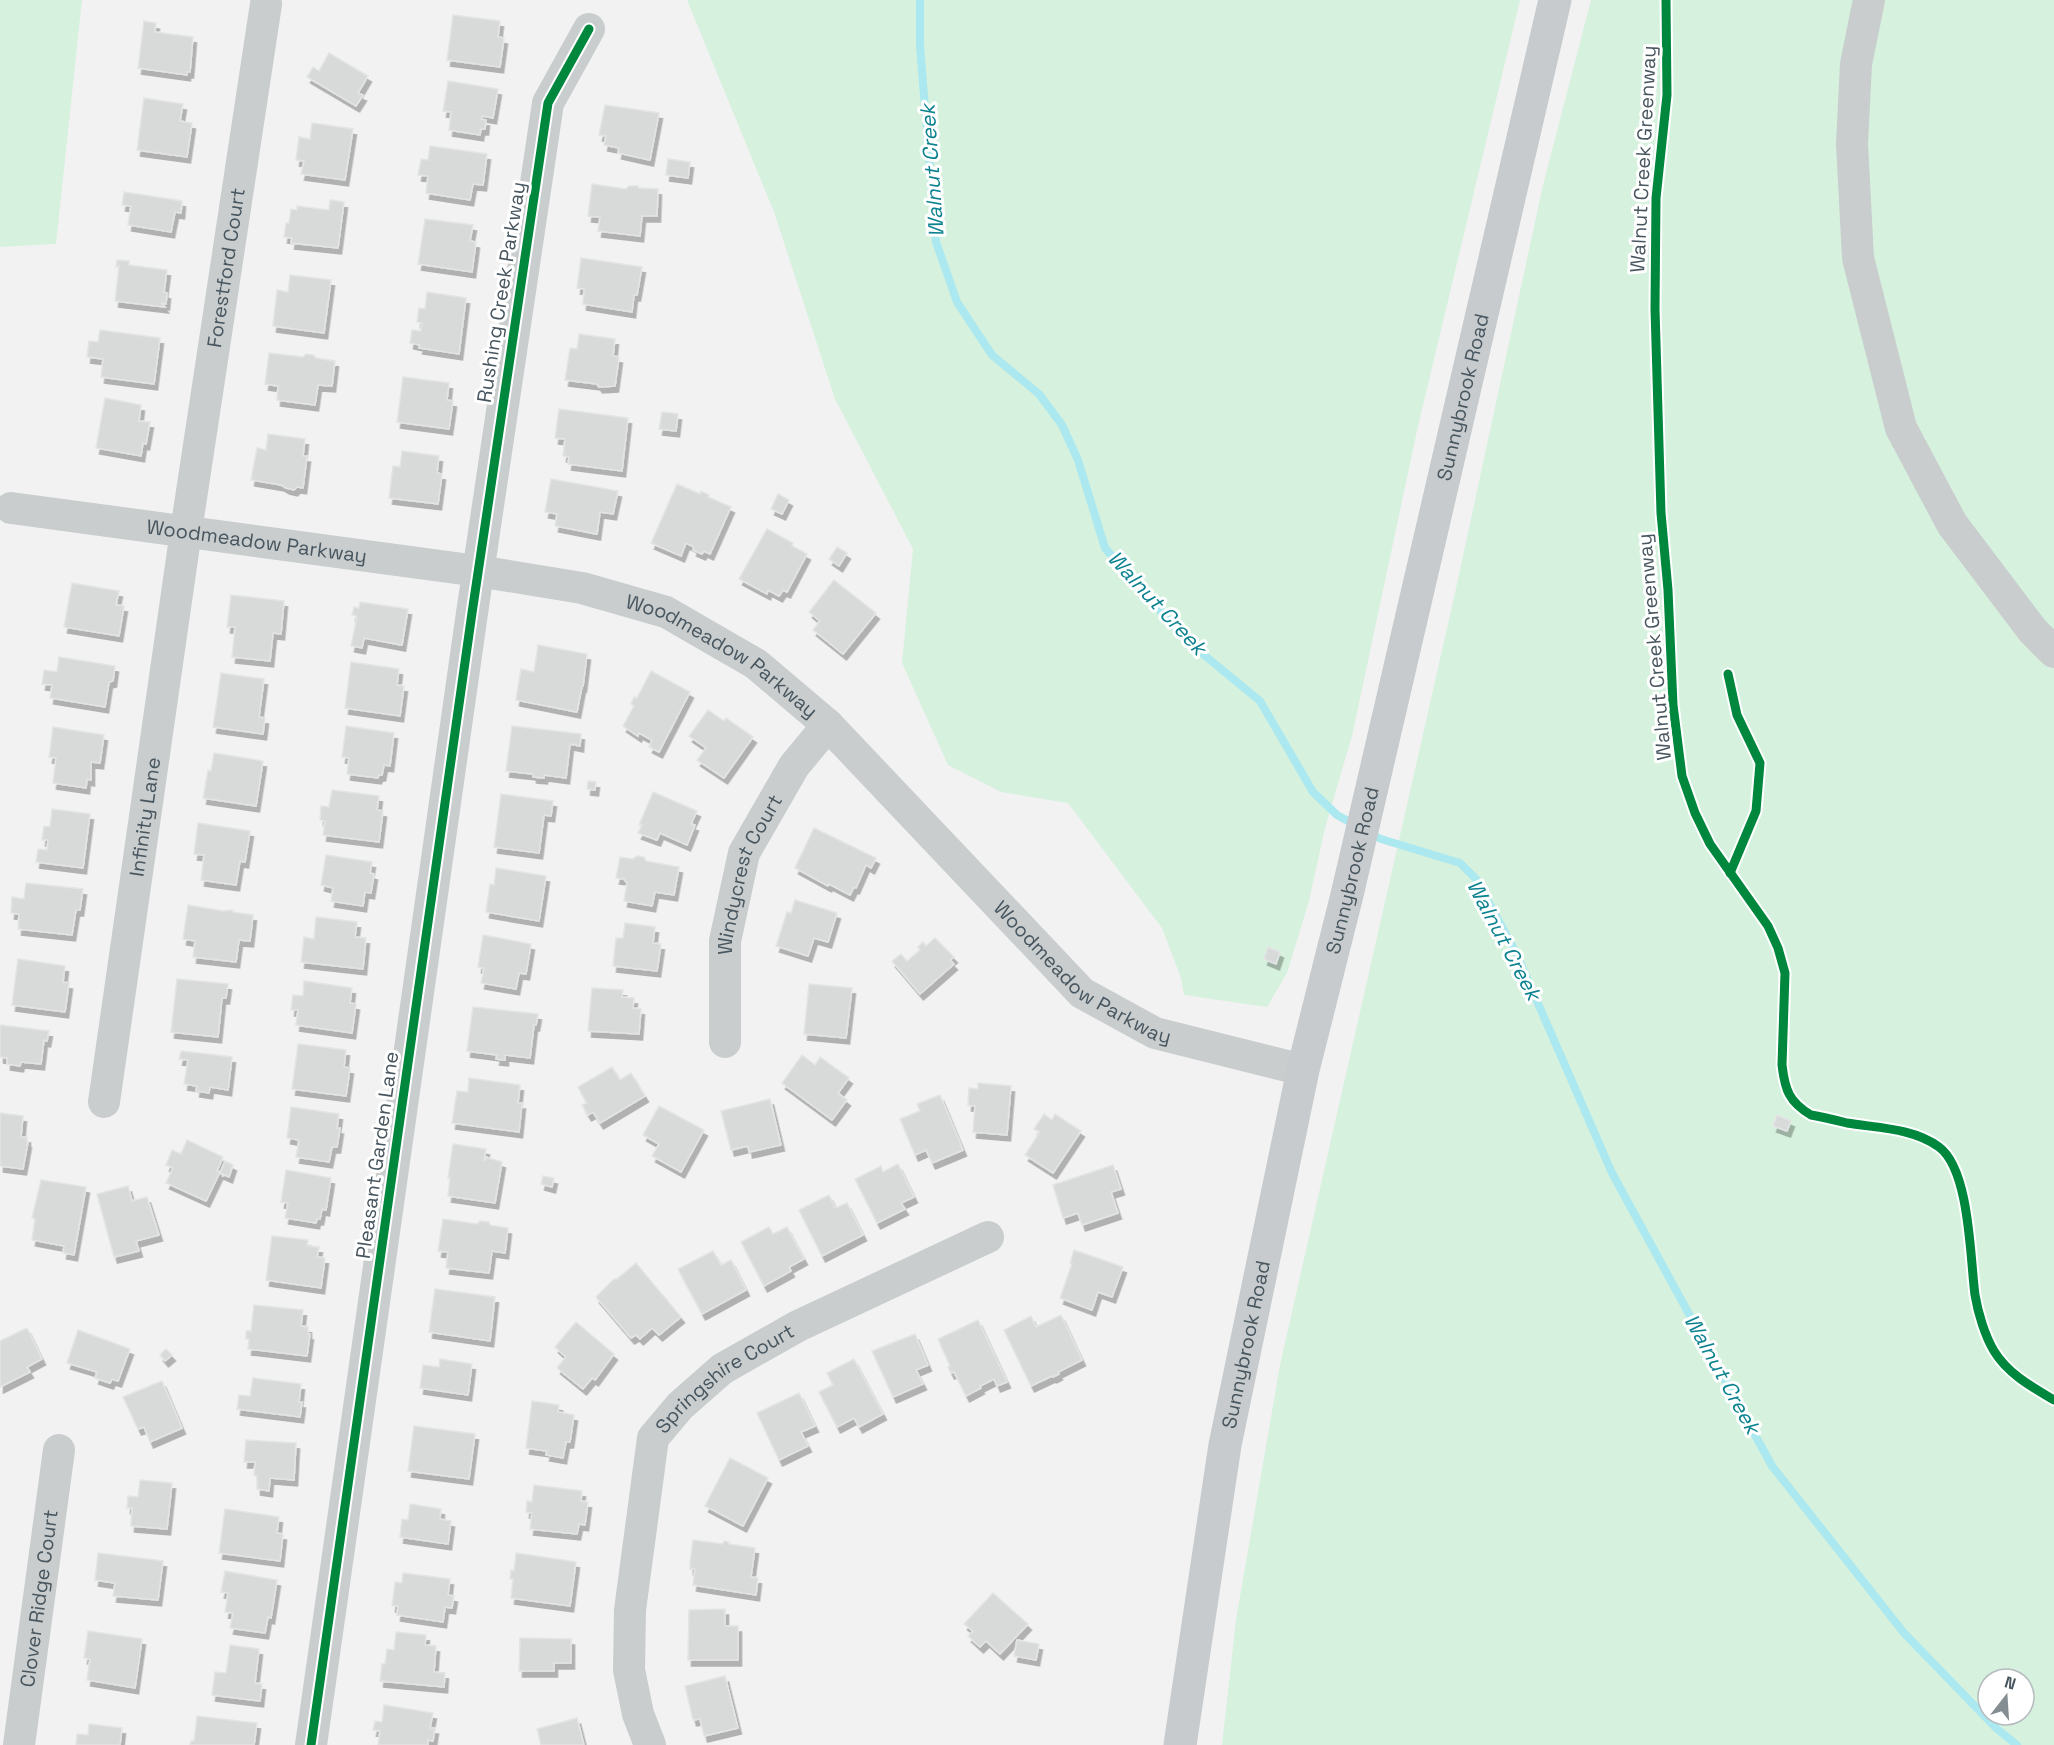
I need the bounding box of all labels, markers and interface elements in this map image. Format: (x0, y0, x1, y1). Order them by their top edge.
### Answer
street label: Walnut Creek Greenway (1624, 45, 1662, 273)
water label: Walnut Creek (913, 101, 950, 238)
street label: Rushing Creek Parkway (471, 180, 531, 404)
street label: Forestford Court (201, 186, 251, 350)
street label: Sunnybrook Road (1431, 311, 1495, 483)
street label: Woodmeadow Parkway (145, 513, 369, 569)
street label: Walnut Creek Greenway (1631, 533, 1677, 761)
water label: Walnut Creek (1102, 545, 1214, 663)
street label: Woodmeadow Parkway (623, 588, 823, 724)
street label: Infinity Lane (124, 755, 166, 878)
street label: Sunnybrook Road (1320, 784, 1385, 957)
street label: Windycrest Court (712, 789, 788, 955)
water label: Walnut Creek (1461, 875, 1549, 1007)
street label: Woodmeadow Parkway (988, 895, 1174, 1050)
street label: Pleasant Garden Lane (350, 1050, 404, 1260)
street label: Sunnybrook Road (1216, 1258, 1276, 1431)
water label: Walnut Creek (1678, 1309, 1768, 1441)
street label: Springshire Court (649, 1318, 799, 1439)
street label: Clover Ridge Court (14, 1508, 64, 1689)
north arrow (1976, 1667, 2036, 1727)
text: N (2002, 1672, 2018, 1695)

